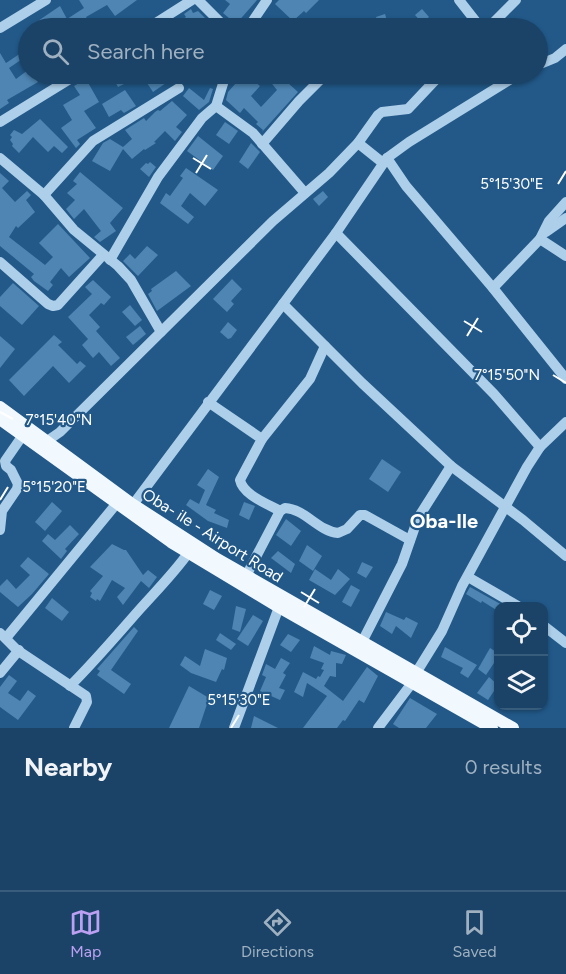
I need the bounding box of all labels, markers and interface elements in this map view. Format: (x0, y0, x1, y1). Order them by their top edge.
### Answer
search box (18, 18, 548, 84)
icon: search (39, 35, 72, 68)
text: Search here (87, 38, 205, 65)
text: 5°15'30"E (480, 175, 544, 193)
text: 7°15'50"N (474, 366, 540, 384)
text: 7°15'40"N (26, 411, 92, 429)
text: 5°15'20"E (22, 478, 86, 496)
street label: Oba- ile - Airport Road (139, 484, 286, 586)
district label: Oba-Ile (410, 509, 478, 533)
map controls (494, 602, 548, 710)
button: locate (494, 602, 548, 656)
button: layers (494, 656, 548, 710)
text: 5°15'30"E (207, 691, 271, 709)
text: Nearby (24, 751, 112, 783)
text: 0 results (465, 755, 542, 779)
tab: Map (69, 906, 102, 961)
tab: Directions (241, 906, 314, 961)
tab: Saved (453, 906, 497, 961)

